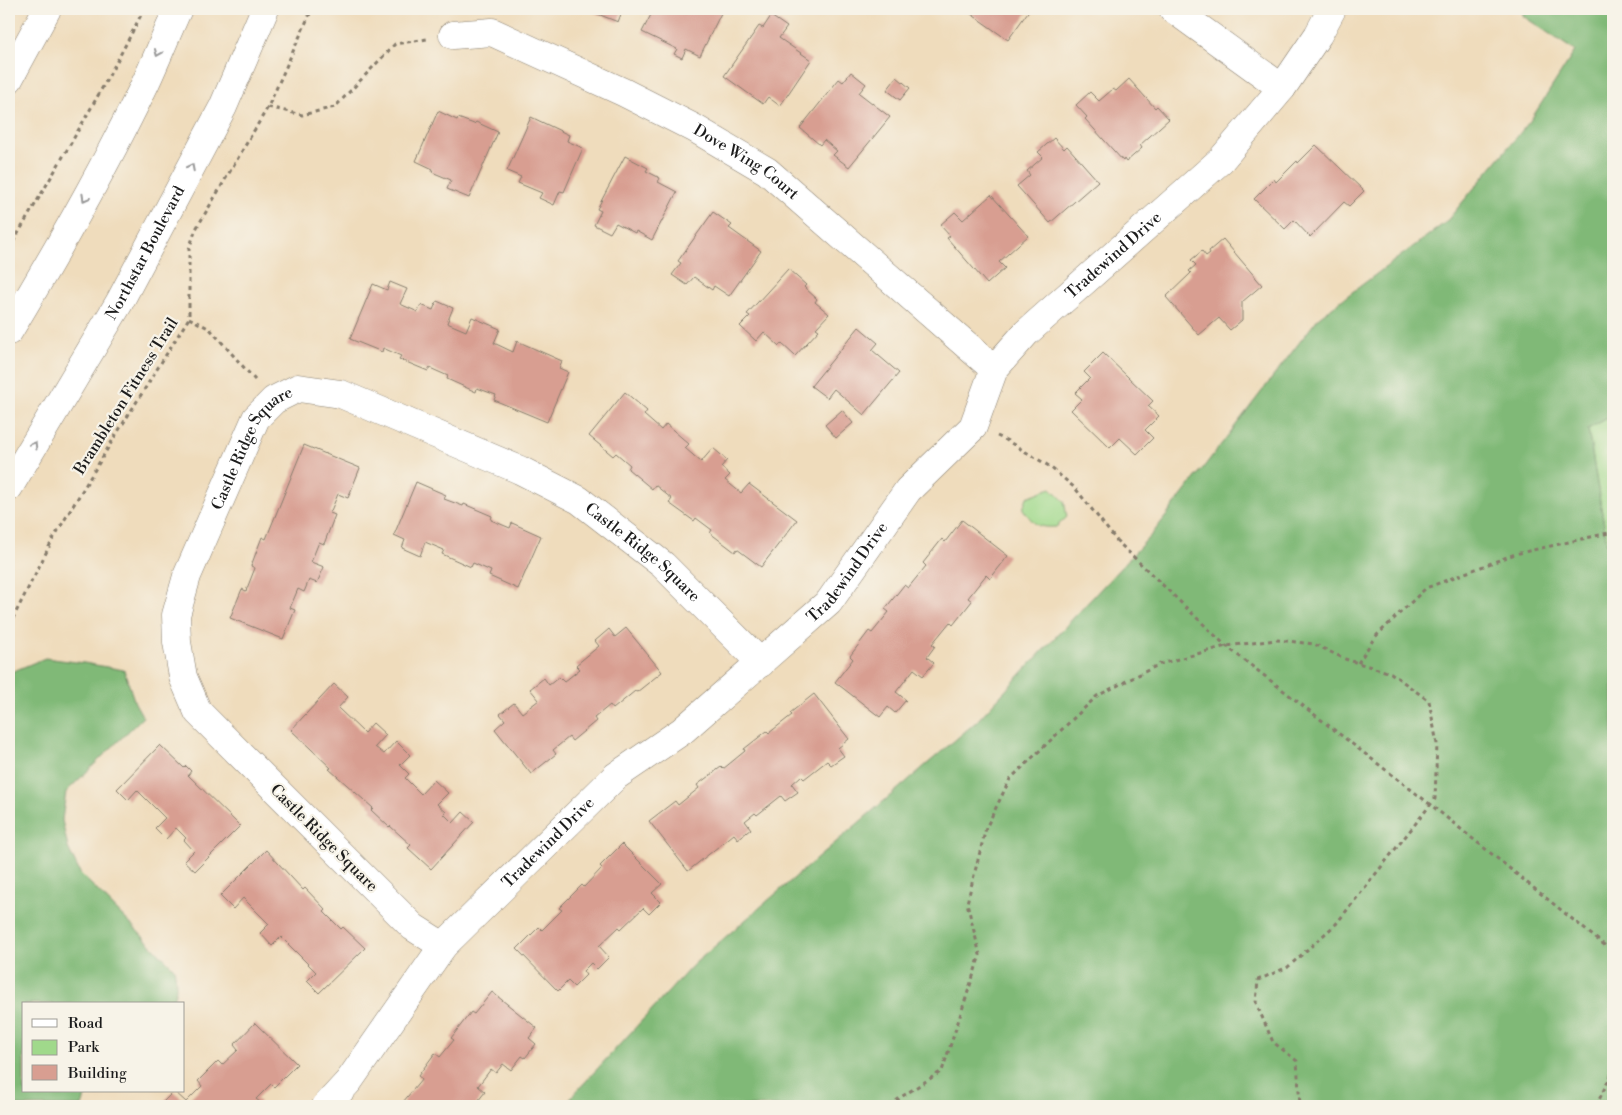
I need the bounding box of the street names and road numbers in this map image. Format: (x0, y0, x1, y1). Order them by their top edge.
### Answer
street label: Dove Wing Court (690, 120, 803, 204)
street label: Northstar Boulevard (101, 183, 189, 323)
street label: Tradewind Drive (1061, 207, 1166, 303)
street label: Brambleton Fitness Trail (69, 314, 183, 479)
street label: Castle Ridge Square (207, 382, 296, 513)
street label: Castle Ridge Square (581, 498, 704, 606)
street label: Tradewind Drive (803, 518, 892, 627)
street label: Castle Ridge Square (266, 780, 382, 896)
street label: Tradewind Drive (498, 793, 599, 892)

